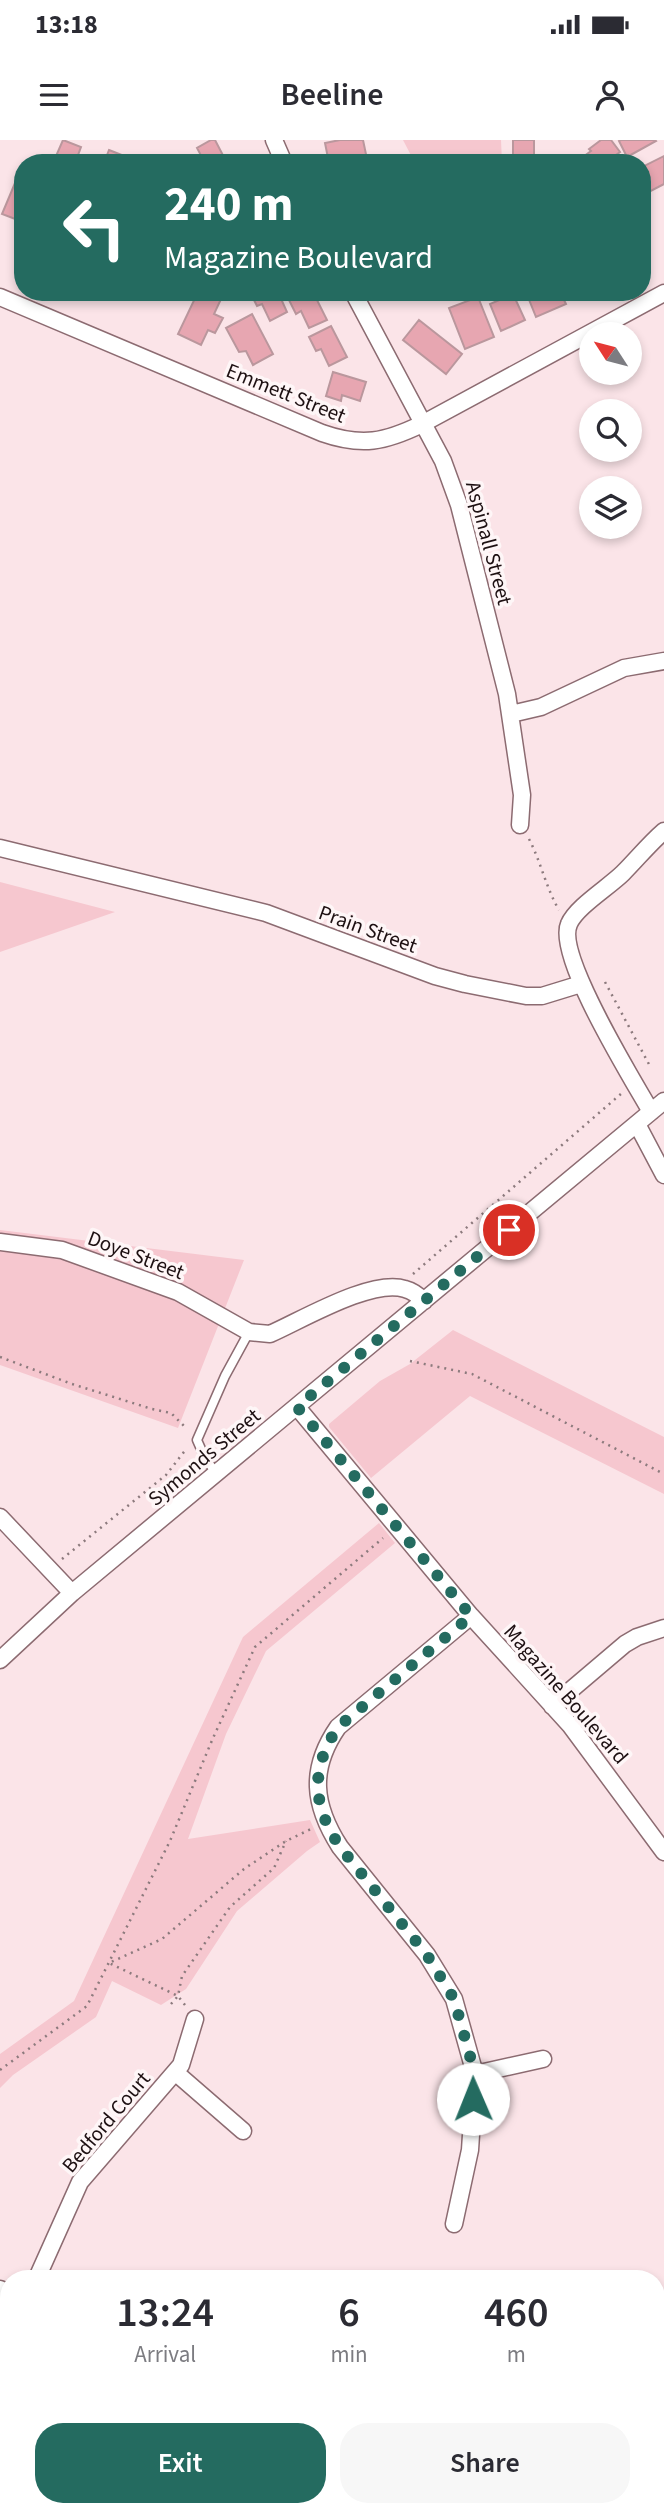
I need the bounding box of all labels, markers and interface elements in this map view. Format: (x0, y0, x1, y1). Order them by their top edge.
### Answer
text: 13:18 (35, 6, 98, 43)
text: Beeline (281, 72, 383, 118)
icon: menu (35, 76, 73, 114)
icon: person (591, 76, 629, 114)
text: 240 m (164, 170, 293, 240)
icon: left (49, 182, 140, 273)
text: Magazine Boulevard (164, 235, 433, 281)
north arrow (579, 322, 642, 385)
map controls (579, 322, 642, 539)
street label: Emmett Street (222, 355, 350, 431)
button: search (579, 399, 642, 462)
button: layers (579, 476, 642, 539)
street label: Aspinall Street (458, 478, 520, 608)
street label: Prain Street (315, 897, 421, 961)
pin (479, 1200, 539, 1260)
icon: arrive (490, 1211, 528, 1249)
street label: Doye Street (83, 1223, 189, 1287)
street label: Symonds Street (141, 1401, 267, 1513)
street label: Magazine Boulevard (497, 1618, 635, 1770)
position arrow (436, 2062, 510, 2136)
street label: Bedford Court (55, 2065, 157, 2179)
text: 13:24 (116, 2283, 214, 2343)
text: 6 (338, 2283, 360, 2343)
text: 460 (484, 2283, 549, 2343)
text: Arrival (134, 2338, 196, 2371)
text: min (330, 2338, 368, 2371)
text: m (507, 2338, 526, 2371)
button: Exit (35, 2423, 326, 2503)
button: Share (340, 2423, 630, 2503)

